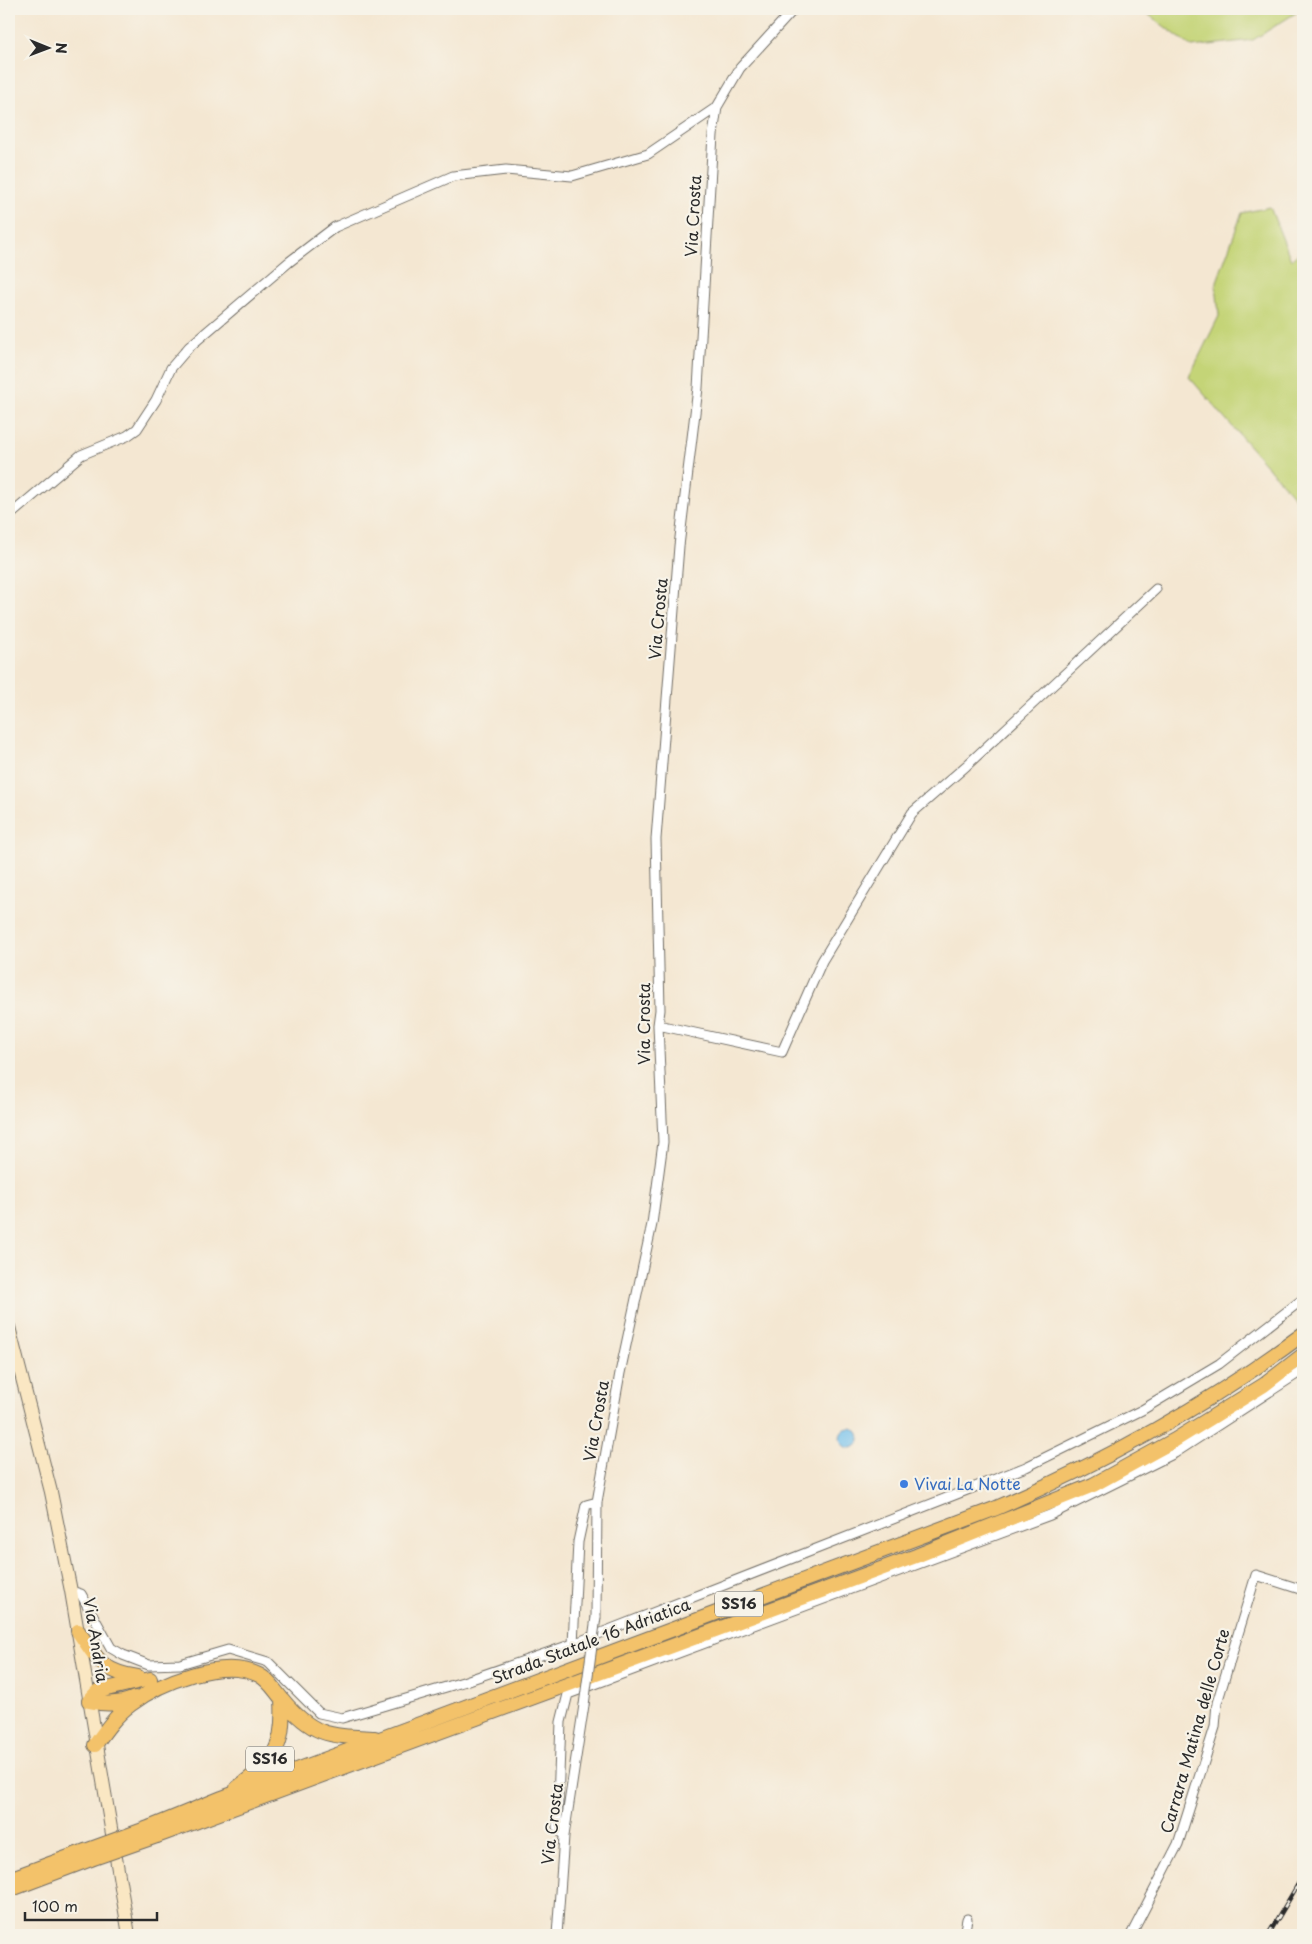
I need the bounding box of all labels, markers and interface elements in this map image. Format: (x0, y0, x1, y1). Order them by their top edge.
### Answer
north arrow (22, 22, 72, 72)
text: N (51, 43, 72, 54)
street label: Via Crosta (678, 174, 706, 258)
street label: Via Crosta (641, 577, 673, 661)
street label: Via Crosta (631, 983, 655, 1065)
street label: Via Crosta (576, 1378, 614, 1463)
place label: Vivai La Notte (914, 1471, 1021, 1495)
marker: Vivai La Notte (898, 1478, 910, 1490)
street label: Strada Statale 16 Adriatica (488, 1591, 693, 1689)
road number: SS16 (715, 1592, 763, 1616)
street label: Via Andria (78, 1596, 116, 1685)
street label: Carrara Matina delle Corte (1153, 1626, 1235, 1836)
road number: SS16 (246, 1746, 294, 1772)
street label: Via Crosta (534, 1781, 568, 1866)
scale bar (25, 1889, 158, 1921)
text: 100 m (32, 1894, 78, 1917)

